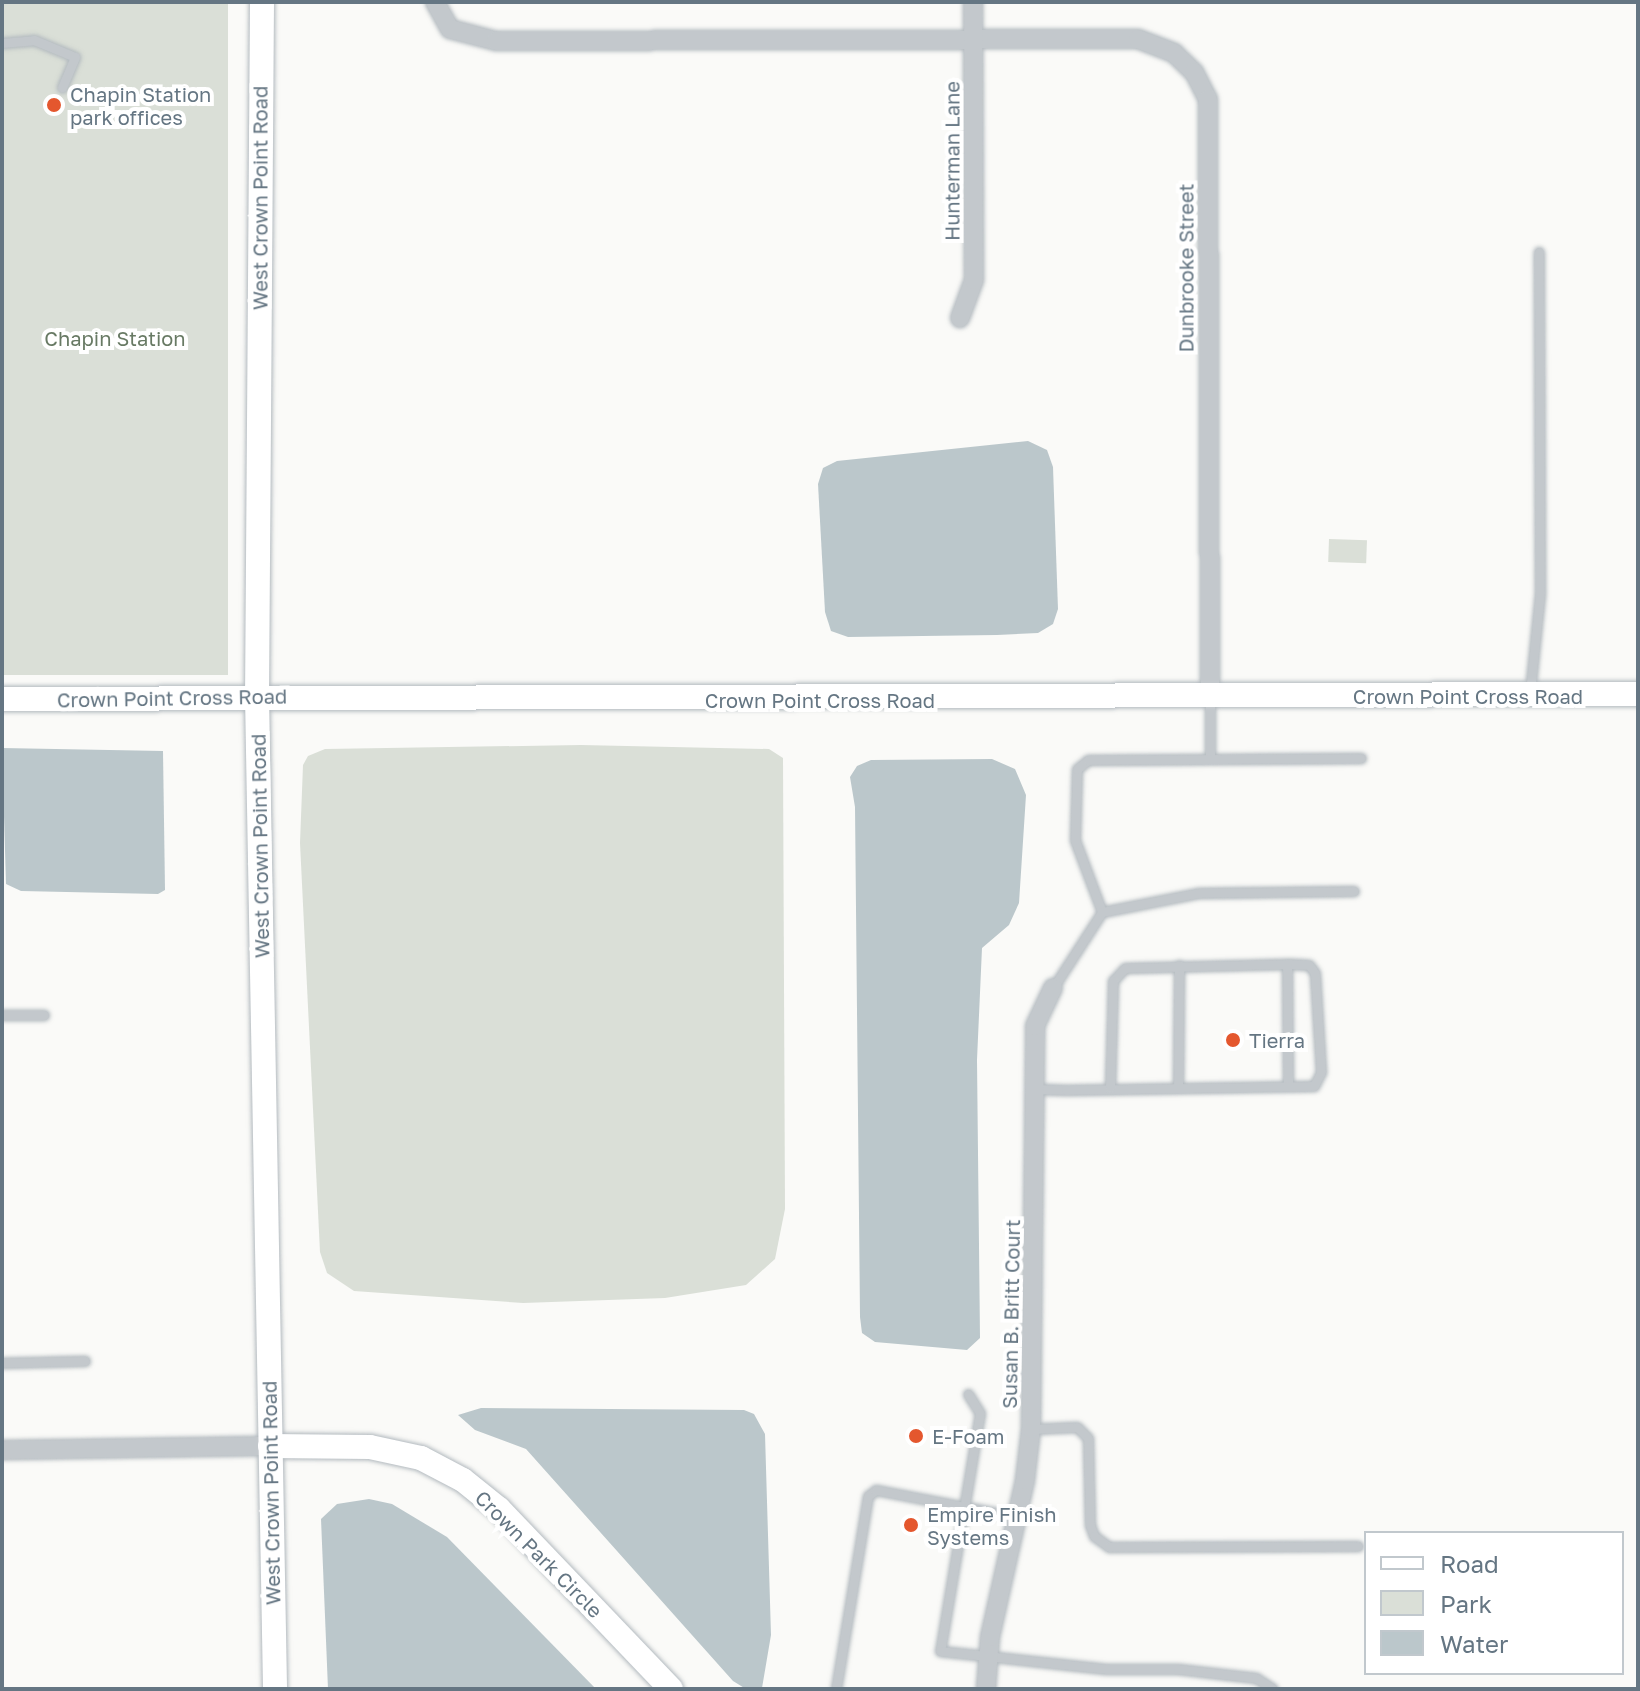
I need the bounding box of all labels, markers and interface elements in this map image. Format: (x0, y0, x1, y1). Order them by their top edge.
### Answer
street label: Hunterman Lane (940, 81, 964, 241)
place label: Chapin Station park offices (70, 82, 211, 129)
street label: West Crown Point Road (248, 86, 272, 310)
marker: Chapin Station park offices (45, 96, 63, 114)
street label: Dunbrooke Street (1174, 184, 1198, 352)
park label: Chapin Station (44, 326, 186, 350)
street label: Crown Point Cross Road (57, 684, 287, 712)
street label: Crown Point Cross Road (1353, 684, 1583, 708)
street label: Crown Point Cross Road (705, 688, 935, 712)
street label: West Crown Point Road (246, 734, 274, 958)
place label: Tierra (1249, 1028, 1305, 1052)
marker: Tierra (1224, 1031, 1242, 1049)
street label: Susan B. Britt Court (997, 1219, 1025, 1409)
street label: West Crown Point Road (257, 1381, 285, 1605)
place label: E-Foam (932, 1424, 1004, 1448)
marker: E-Foam (907, 1427, 925, 1445)
street label: Crown Park Circle (470, 1485, 608, 1623)
place label: Empire Finish Systems (927, 1502, 1057, 1549)
marker: Empire Finish Systems (902, 1516, 920, 1534)
legend (1364, 1531, 1624, 1675)
text: Road (1440, 1549, 1499, 1578)
text: Park (1440, 1589, 1492, 1618)
text: Water (1440, 1629, 1508, 1658)

